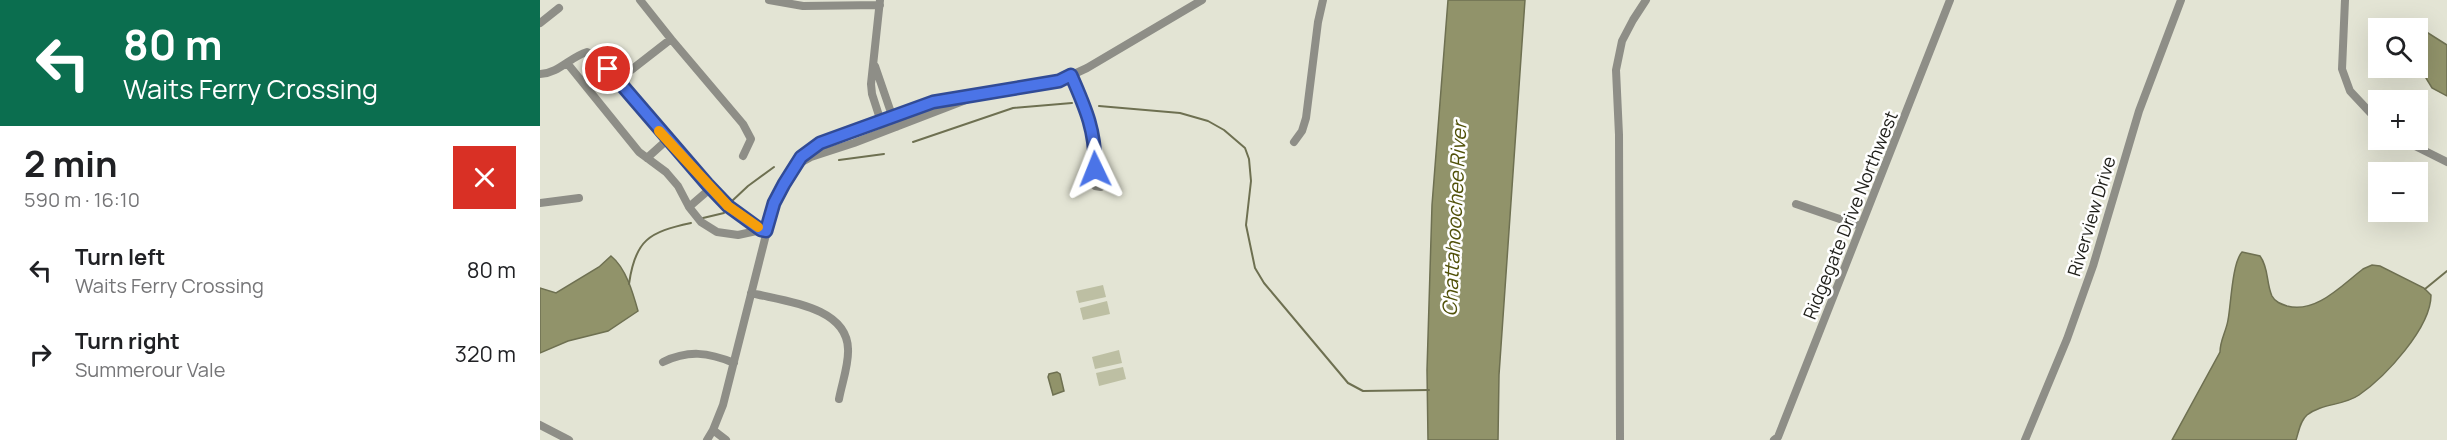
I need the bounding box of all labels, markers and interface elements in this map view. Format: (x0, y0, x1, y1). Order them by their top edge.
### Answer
text: 80 m (123, 15, 223, 73)
map controls (2368, 18, 2428, 222)
button: search (2368, 18, 2428, 78)
icon: left (24, 24, 102, 102)
pin (582, 43, 633, 94)
icon: arrive (591, 52, 624, 85)
text: Waits Ferry Crossing (123, 70, 378, 107)
button: + (2368, 90, 2428, 150)
street label: Ridgegate Drive Northwest (1797, 107, 1903, 323)
water label: Chattahoochee River (1435, 118, 1473, 317)
position arrow (1063, 137, 1127, 201)
text: 2 min (24, 139, 118, 188)
button: close (453, 146, 516, 209)
street label: Riverview Drive (2061, 153, 2121, 279)
button: − (2368, 162, 2428, 222)
text: 590 m · 16:10 (24, 186, 140, 213)
text: Turn left (75, 242, 165, 272)
icon: left (24, 254, 57, 287)
text: 80 m (467, 255, 516, 285)
text: Waits Ferry Crossing (75, 272, 264, 299)
text: Turn right (75, 326, 180, 356)
icon: right (24, 338, 57, 371)
text: 320 m (455, 339, 516, 369)
text: Summerour Vale (75, 356, 225, 383)

